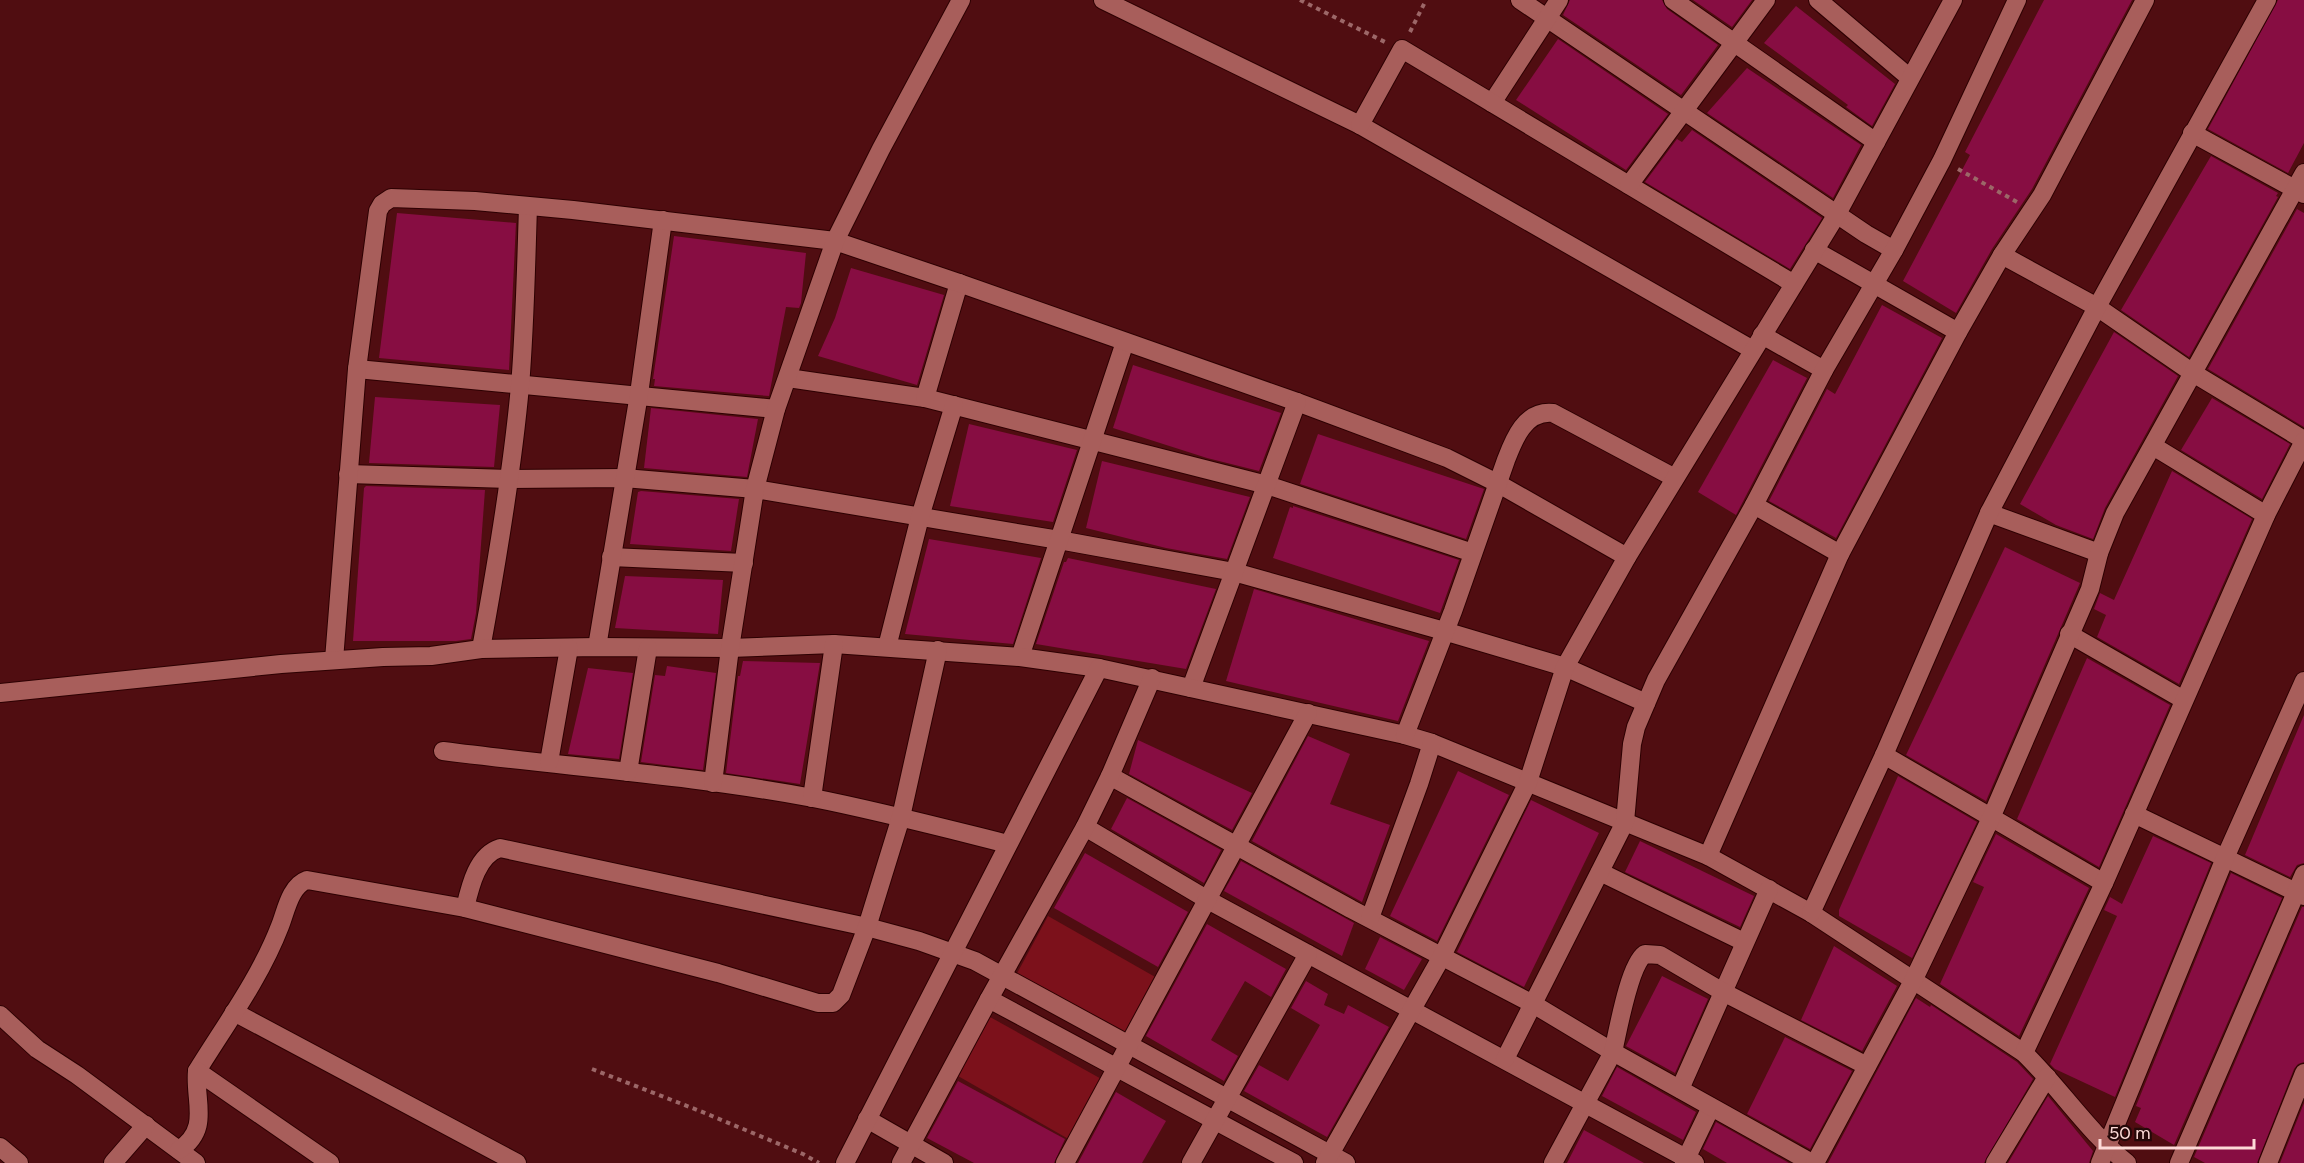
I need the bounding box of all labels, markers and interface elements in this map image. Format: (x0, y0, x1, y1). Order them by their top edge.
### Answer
scale bar (2100, 1112, 2254, 1150)
text: 50 m (2109, 1122, 2151, 1144)

